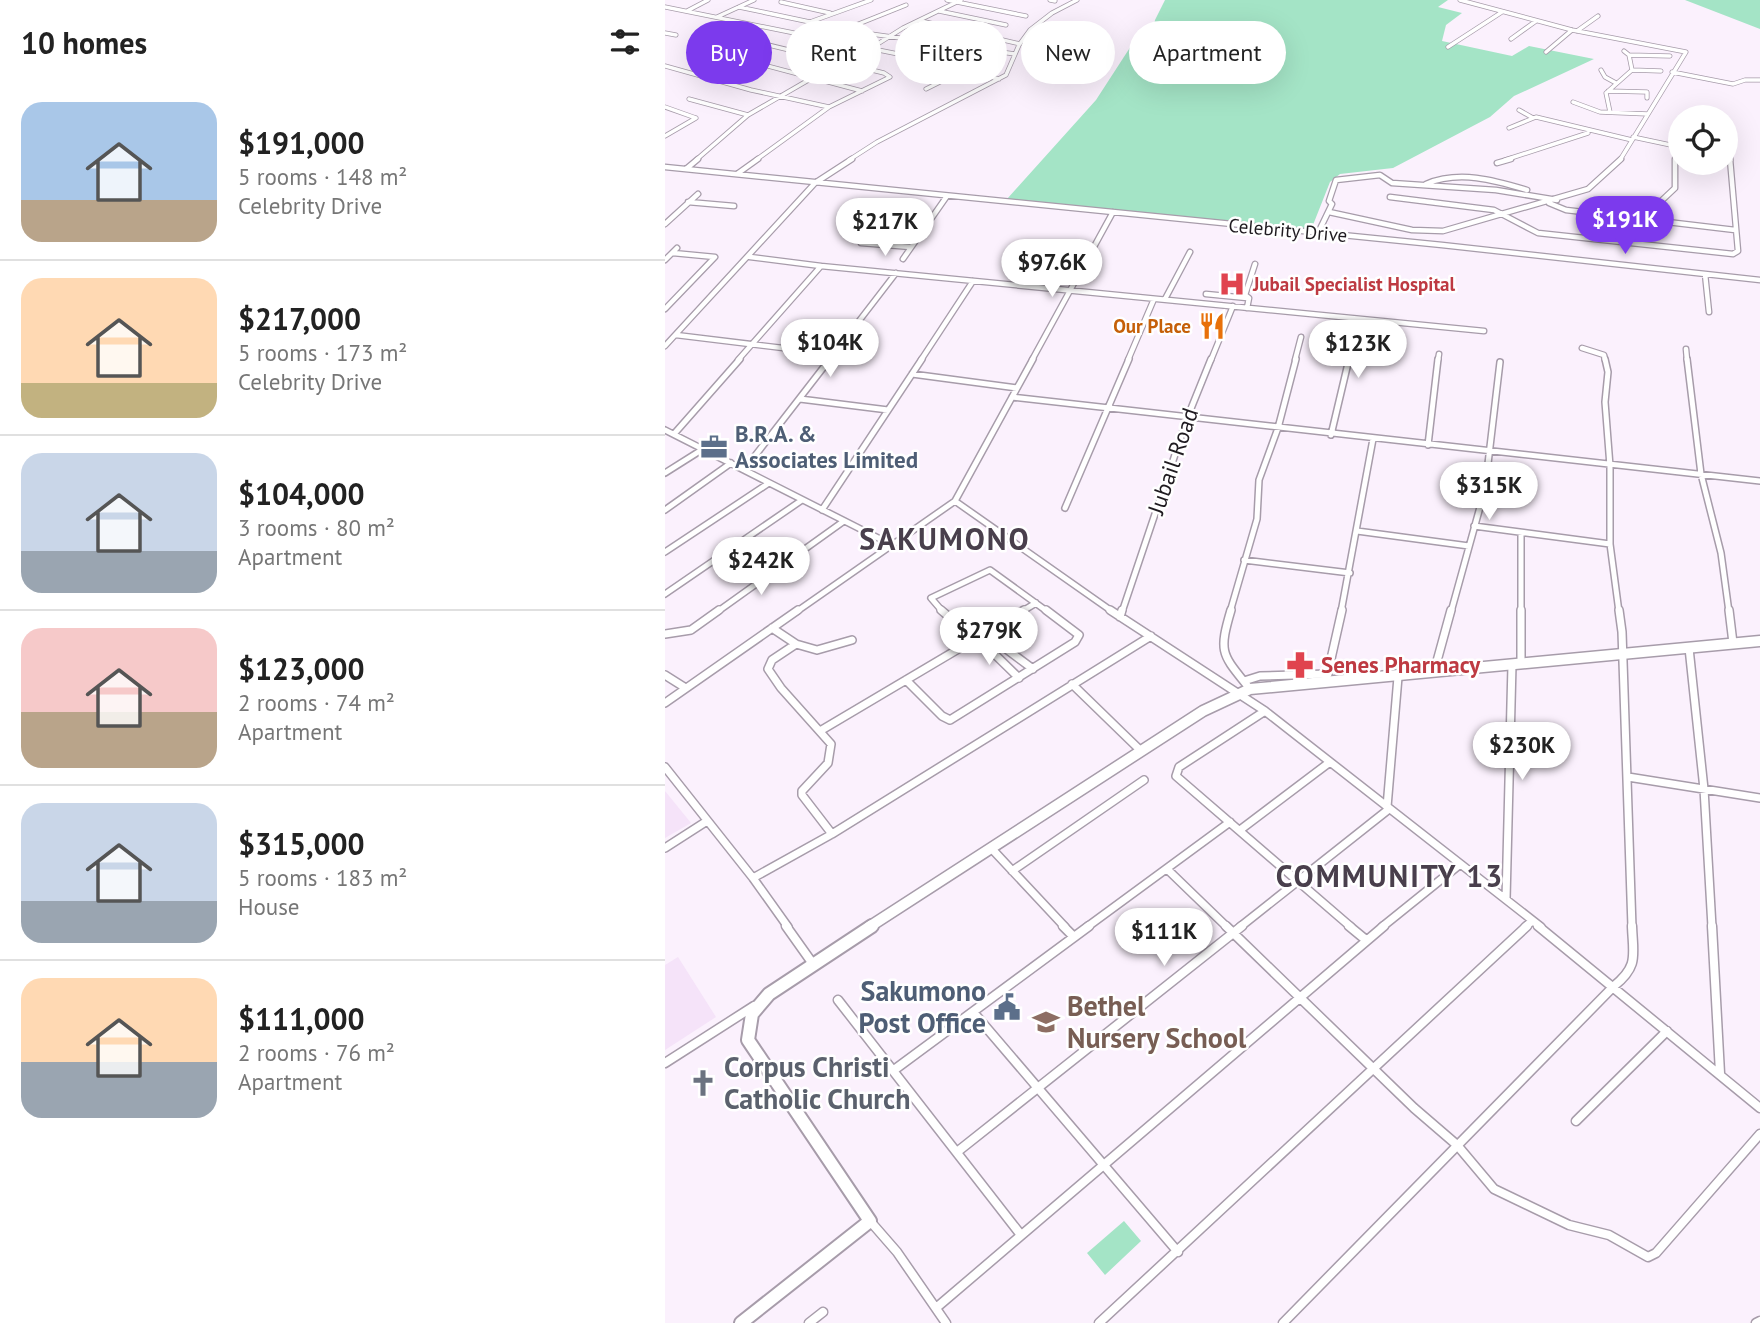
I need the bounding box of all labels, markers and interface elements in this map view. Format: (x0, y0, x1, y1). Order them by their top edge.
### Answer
chip: Buy (686, 21, 772, 84)
chip: Rent (786, 21, 881, 84)
chip: Filters (895, 21, 1007, 84)
chip: New (1021, 21, 1115, 84)
chip: Apartment (1129, 21, 1286, 84)
text: 10 homes (21, 23, 147, 62)
icon: filters (606, 23, 644, 61)
map controls (1668, 105, 1738, 175)
button: locate (1668, 105, 1738, 175)
text: $191,000 (238, 123, 365, 162)
icon: home (77, 130, 161, 214)
text: 5 rooms · 148 m² (238, 162, 407, 191)
text: Celebrity Drive (238, 191, 382, 220)
pin: $191K (1576, 196, 1674, 256)
pin: $217K (836, 198, 934, 258)
text: $191K (1592, 204, 1658, 233)
text: $217K (852, 206, 918, 235)
street label: Celebrity Drive (1228, 213, 1348, 247)
pin: $97.6K (995, 240, 1109, 299)
text: $97.6K (1017, 247, 1087, 276)
hospital icon: Jubail Specialist Hospital (1217, 269, 1247, 299)
place label: Jubail Specialist Hospital (1252, 272, 1455, 296)
text: $217,000 (238, 299, 361, 338)
icon: home (77, 306, 161, 390)
restaurant icon: Our Place (1197, 311, 1227, 341)
place label: Our Place (1113, 314, 1191, 338)
pin: $104K (781, 320, 879, 379)
pin: $123K (1309, 320, 1407, 380)
text: $104K (797, 327, 863, 356)
text: $123K (1325, 328, 1391, 357)
text: 5 rooms · 173 m² (238, 338, 407, 367)
text: Celebrity Drive (238, 367, 382, 396)
street label: Jubail Road (1140, 404, 1204, 519)
place label: B.R.A. & Associates Limited (735, 419, 918, 474)
office icon: B.R.A. & Associates Limited (699, 432, 729, 462)
pin: $315K (1440, 462, 1538, 522)
text: $315K (1456, 470, 1522, 499)
text: $104,000 (238, 474, 365, 513)
icon: home (77, 481, 161, 565)
text: 3 rooms · 80 m² (238, 513, 395, 542)
district label: SAKUMONO (859, 519, 1031, 558)
pin: $242K (712, 538, 810, 597)
text: Apartment (238, 542, 342, 571)
text: $242K (728, 545, 794, 574)
pin: $279K (940, 608, 1038, 667)
text: $279K (956, 615, 1022, 644)
text: $123,000 (238, 649, 365, 688)
pharmacy icon: Senes Pharmacy (1285, 650, 1315, 680)
place label: Senes Pharmacy (1321, 650, 1481, 679)
icon: home (77, 656, 161, 740)
text: 2 rooms · 74 m² (238, 688, 395, 717)
text: Apartment (238, 717, 342, 746)
pin: $230K (1473, 722, 1571, 782)
text: $230K (1489, 730, 1555, 759)
text: $315,000 (238, 824, 365, 863)
icon: home (77, 831, 161, 915)
district label: COMMUNITY 13 (1276, 856, 1504, 895)
text: 5 rooms · 183 m² (238, 863, 407, 892)
text: House (238, 892, 300, 921)
pin: $111K (1115, 908, 1213, 968)
text: $111K (1131, 916, 1197, 945)
place label: Sakumono Post Office (859, 972, 986, 1041)
place label: Bethel Nursery School (1067, 987, 1247, 1056)
public building icon: Sakumono Post Office (992, 992, 1022, 1022)
text: $111,000 (238, 999, 365, 1038)
icon: home (77, 1006, 161, 1090)
school or university icon: Bethel Nursery School (1031, 1007, 1061, 1037)
text: 2 rooms · 76 m² (238, 1038, 395, 1067)
place label: Corpus Christi Catholic Church (724, 1048, 910, 1117)
text: Apartment (238, 1067, 342, 1096)
church icon: Corpus Christi Catholic Church (688, 1068, 718, 1098)

